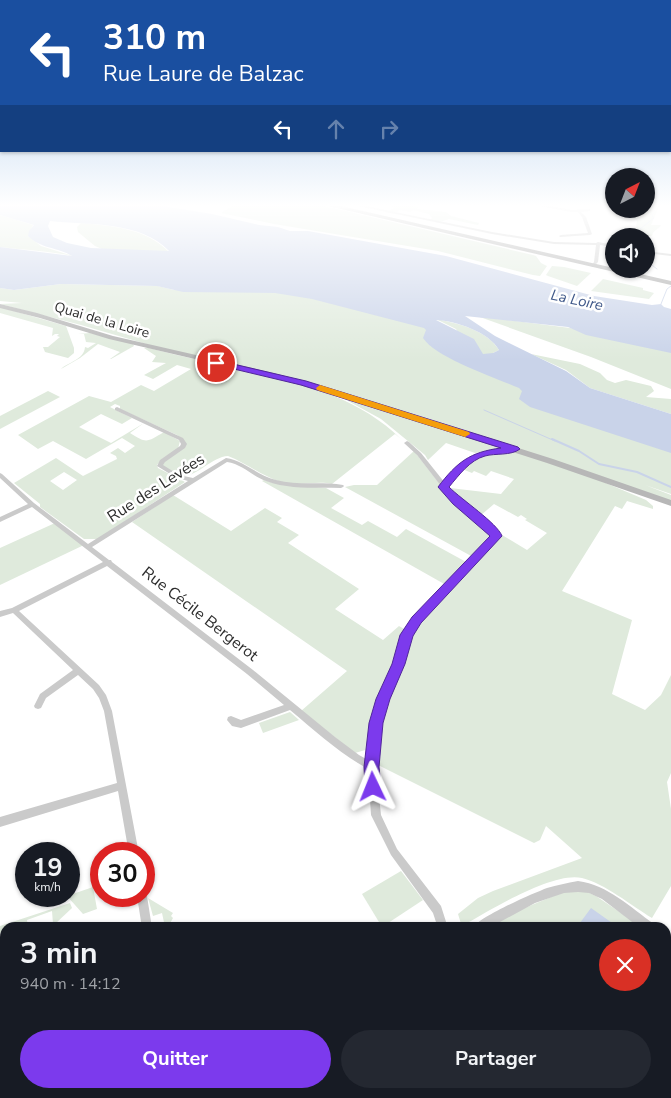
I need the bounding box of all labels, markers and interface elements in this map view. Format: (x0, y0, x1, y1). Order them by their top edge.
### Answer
text: 310 m (103, 14, 206, 61)
icon: left (20, 20, 85, 85)
text: Rue Laure de Balzac (103, 59, 304, 89)
icon: left (269, 115, 297, 143)
icon: ahead (322, 115, 350, 143)
icon: right (375, 115, 403, 143)
north arrow (605, 168, 655, 218)
map controls (605, 168, 655, 278)
button: sound (605, 228, 655, 278)
water label: La Loire (549, 285, 605, 315)
street label: Quai de la Loire (52, 297, 152, 343)
pin (195, 342, 237, 384)
icon: arrive (202, 349, 230, 377)
street label: Rue des Levées (103, 448, 209, 528)
street label: Rue Cécile Bergerot (137, 562, 263, 667)
position arrow (346, 760, 398, 812)
speed limit sign: 30 (90, 842, 155, 907)
text: 19 (32, 851, 63, 885)
text: km/h (34, 879, 61, 895)
text: 3 min (20, 933, 98, 974)
button: close (599, 939, 651, 991)
text: 940 m · 14:12 (20, 973, 121, 995)
button: Quitter (20, 1030, 331, 1088)
button: Partager (341, 1030, 651, 1088)

